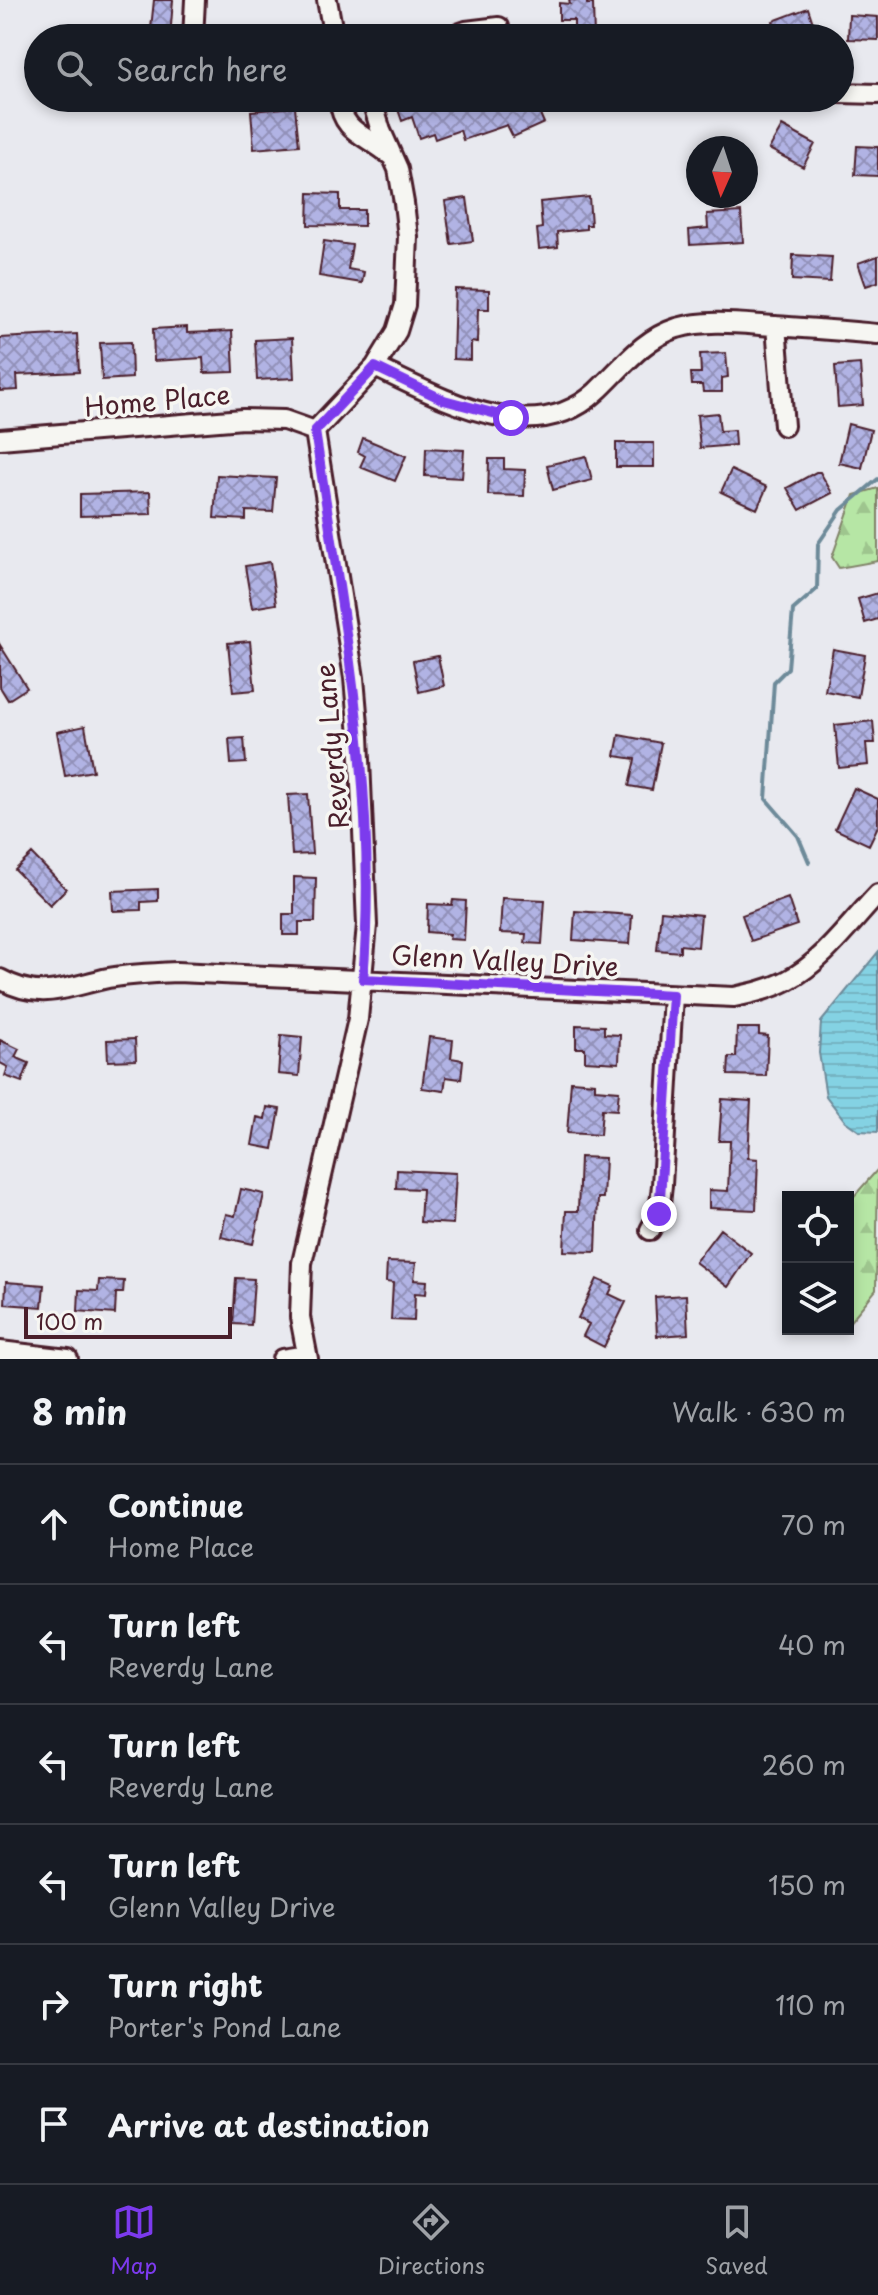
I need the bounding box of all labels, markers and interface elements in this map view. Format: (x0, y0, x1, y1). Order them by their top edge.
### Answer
search box (24, 24, 854, 112)
icon: search (52, 46, 96, 90)
text: Search here (116, 46, 288, 91)
north arrow (686, 136, 758, 208)
street label: Home Place (83, 374, 231, 426)
route start (493, 400, 529, 436)
street label: Reverdy Lane (304, 662, 358, 830)
street label: Glenn Valley Drive (390, 935, 620, 985)
map controls (782, 1191, 854, 1335)
button: locate (782, 1191, 854, 1263)
route end (641, 1196, 677, 1232)
button: layers (782, 1263, 854, 1335)
scale bar (24, 1303, 232, 1339)
text: 100 m (36, 1304, 103, 1337)
text: 8 min (32, 1385, 127, 1437)
text: Walk · 630 m (672, 1392, 846, 1431)
text: Continue (108, 1482, 243, 1527)
icon: ahead (32, 1502, 76, 1546)
text: 70 m (781, 1505, 846, 1544)
text: Home Place (108, 1527, 254, 1566)
text: Turn left (108, 1602, 240, 1647)
icon: left (32, 1622, 76, 1666)
text: 40 m (778, 1625, 846, 1664)
text: Reverdy Lane (108, 1647, 274, 1686)
text: Turn left (108, 1722, 240, 1767)
icon: left (32, 1742, 76, 1786)
text: 260 m (762, 1745, 846, 1784)
text: Reverdy Lane (108, 1767, 274, 1806)
text: Turn left (108, 1842, 240, 1887)
icon: left (32, 1862, 76, 1906)
text: 150 m (768, 1865, 846, 1904)
text: Glenn Valley Drive (108, 1887, 336, 1926)
text: Turn right (108, 1962, 263, 2007)
icon: right (32, 1982, 76, 2026)
text: 110 m (775, 1985, 846, 2024)
text: Porter's Pond Lane (108, 2007, 342, 2046)
icon: arrive (32, 2102, 76, 2146)
text: Arrive at destination (108, 2102, 430, 2147)
tab: Map (110, 2200, 157, 2281)
tab: Directions (378, 2200, 485, 2281)
tab: Saved (705, 2200, 768, 2281)

